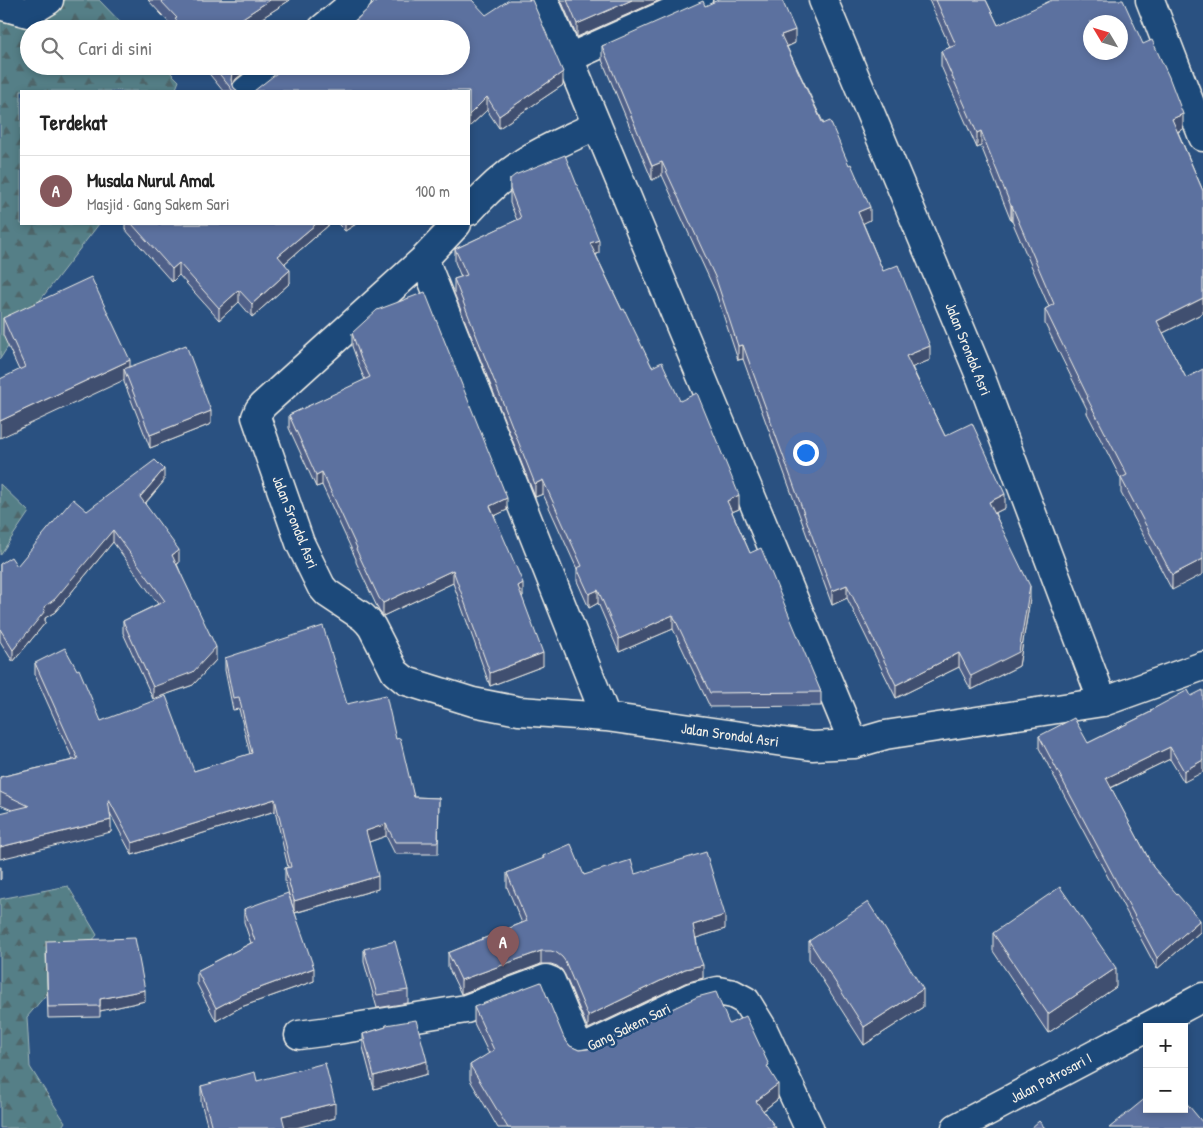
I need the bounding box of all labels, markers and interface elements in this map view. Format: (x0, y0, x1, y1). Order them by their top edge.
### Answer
north arrow (1083, 15, 1128, 60)
search box (20, 20, 470, 75)
icon: search (38, 34, 66, 62)
text: Cari di sini (78, 35, 152, 61)
text: Terdekat (40, 108, 107, 137)
text: Musala Nurul Amal (87, 167, 214, 193)
text: A (52, 180, 60, 202)
text: 100 m (415, 180, 450, 202)
text: Masjid · Gang Sakem Sari (87, 193, 230, 215)
street label: Jalan Srondol Asri (940, 299, 997, 398)
your location (793, 440, 819, 466)
street label: Jalan Srondol Asri (267, 472, 324, 571)
street label: Jalan Srondol Asri (680, 717, 780, 752)
pin: A (487, 926, 519, 967)
street label: Gang Sakem Sari (584, 997, 674, 1056)
map controls (1143, 1023, 1188, 1113)
button: + (1143, 1023, 1188, 1068)
street label: Jalan Potrosari I (1006, 1047, 1095, 1108)
button: − (1143, 1068, 1188, 1113)

